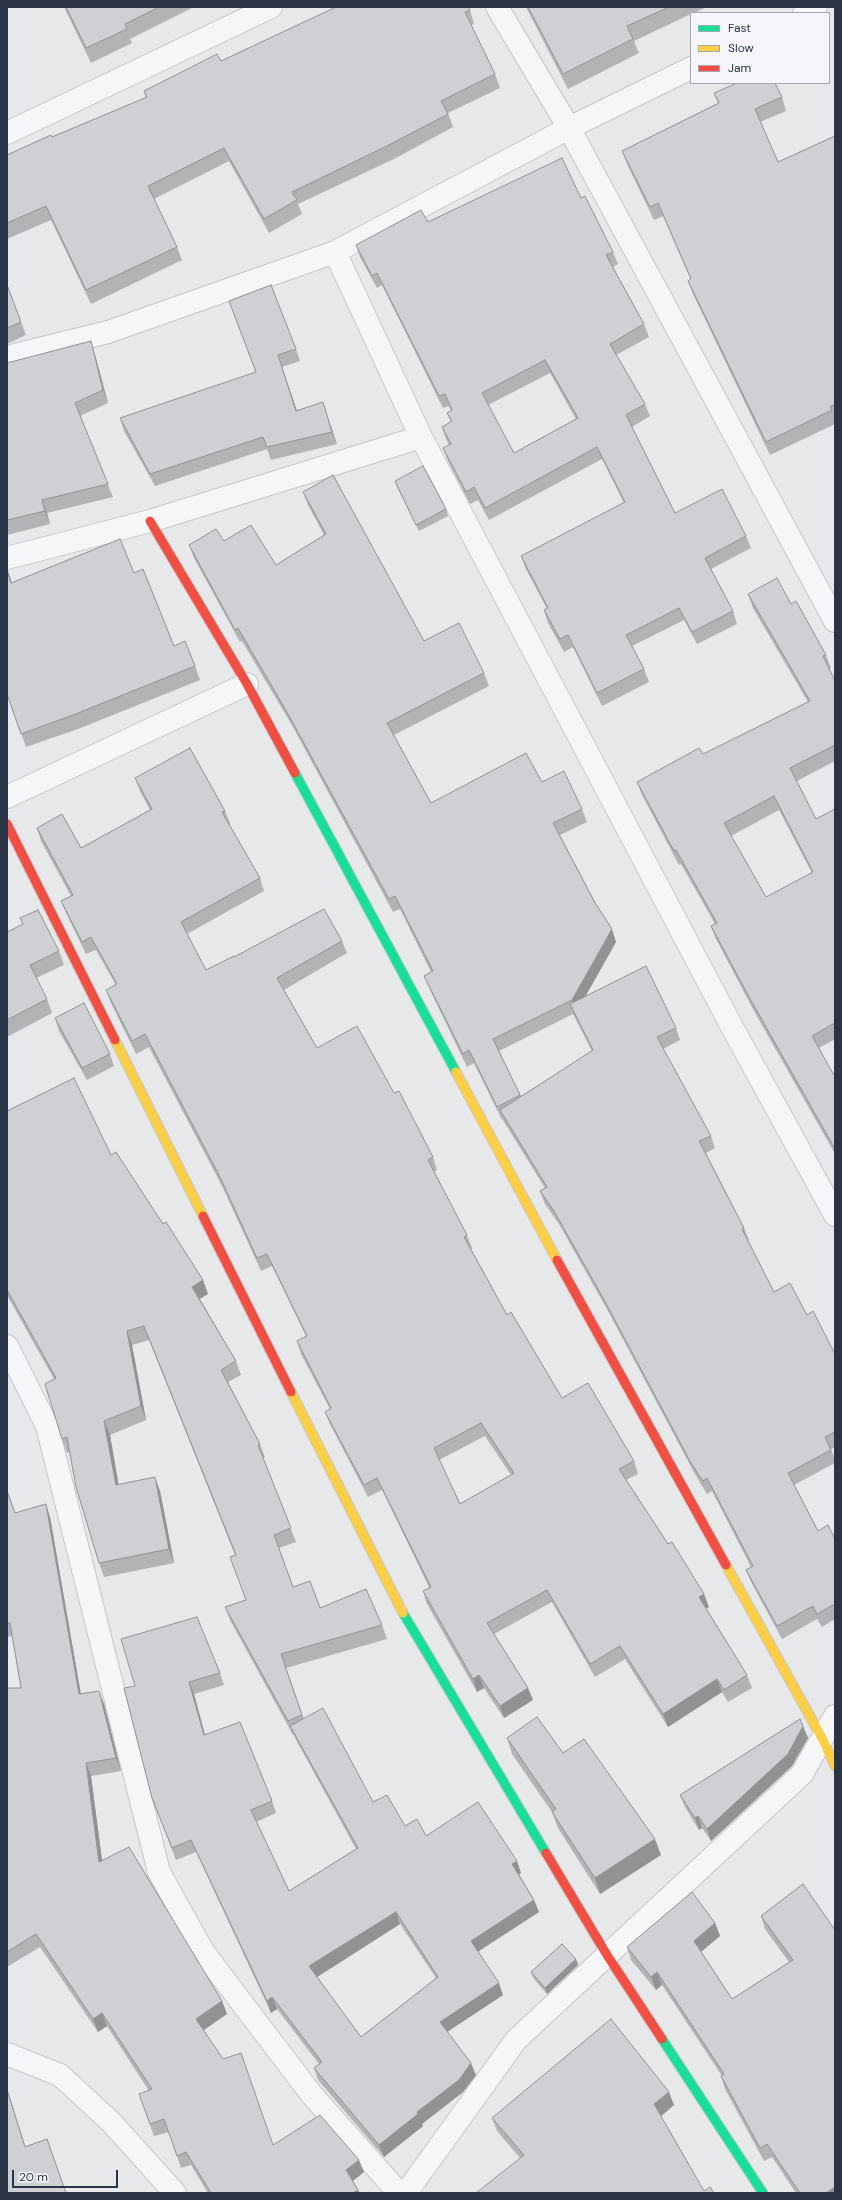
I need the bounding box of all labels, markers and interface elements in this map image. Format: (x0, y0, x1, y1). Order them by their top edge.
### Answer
legend (690, 12, 830, 84)
text: Fast (728, 20, 751, 36)
text: Slow (728, 40, 754, 56)
text: Jam (728, 60, 751, 76)
scale bar (14, 2162, 120, 2188)
text: 20 m (19, 2169, 48, 2185)

